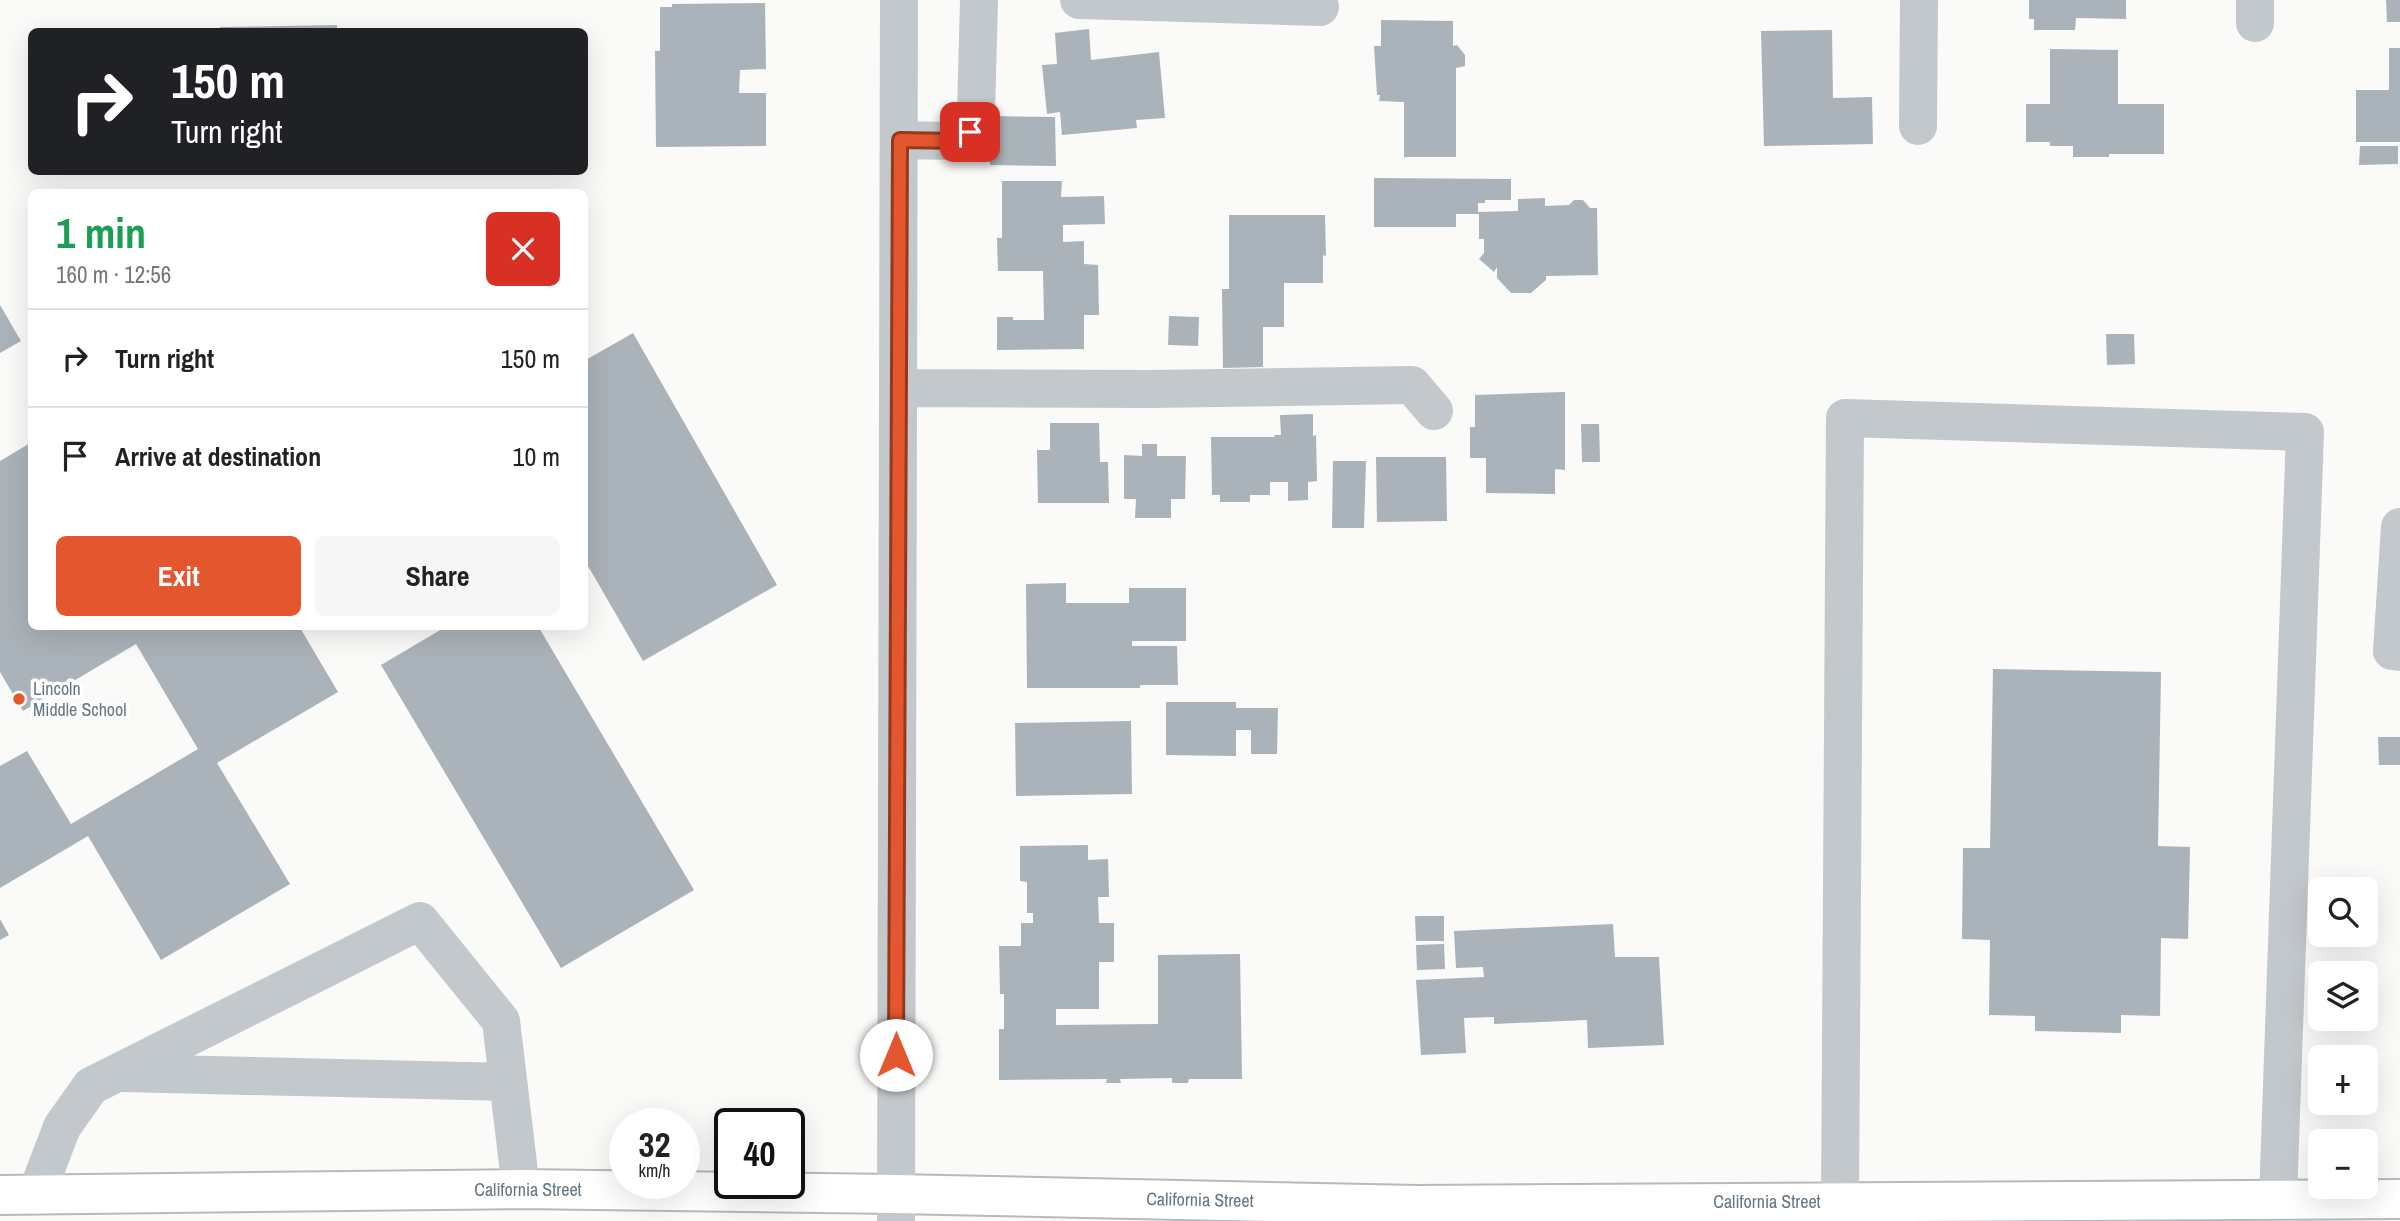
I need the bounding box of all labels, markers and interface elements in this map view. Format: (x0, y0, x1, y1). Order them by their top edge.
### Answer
text: 150 m (171, 47, 285, 113)
icon: right (56, 56, 147, 147)
pin (940, 102, 1000, 162)
text: Turn right (171, 110, 283, 153)
icon: arrive (951, 113, 989, 151)
text: 1 min (56, 205, 146, 261)
button: close (486, 212, 560, 286)
text: 160 m · 12:56 (56, 259, 171, 290)
icon: right (56, 339, 94, 377)
text: Turn right (115, 341, 214, 376)
text: 150 m (501, 341, 560, 376)
icon: arrive (56, 437, 94, 475)
text: Arrive at destination (115, 439, 321, 474)
text: 10 m (513, 439, 560, 474)
button: Exit (56, 536, 301, 616)
button: Share (315, 536, 560, 616)
place label: Lincoln Middle School (33, 676, 127, 722)
marker: Lincoln Middle School (11, 691, 27, 707)
map controls (2308, 877, 2378, 1199)
button: search (2308, 877, 2378, 947)
button: layers (2308, 961, 2378, 1031)
position arrow (859, 1018, 933, 1092)
button: + (2308, 1045, 2378, 1115)
speed limit sign: 40 (714, 1108, 805, 1199)
text: 32 (639, 1121, 670, 1168)
button: − (2308, 1129, 2378, 1199)
text: km/h (639, 1158, 671, 1183)
street label: California Street (474, 1177, 582, 1202)
street label: California Street (1146, 1186, 1254, 1213)
street label: California Street (1713, 1189, 1821, 1214)

